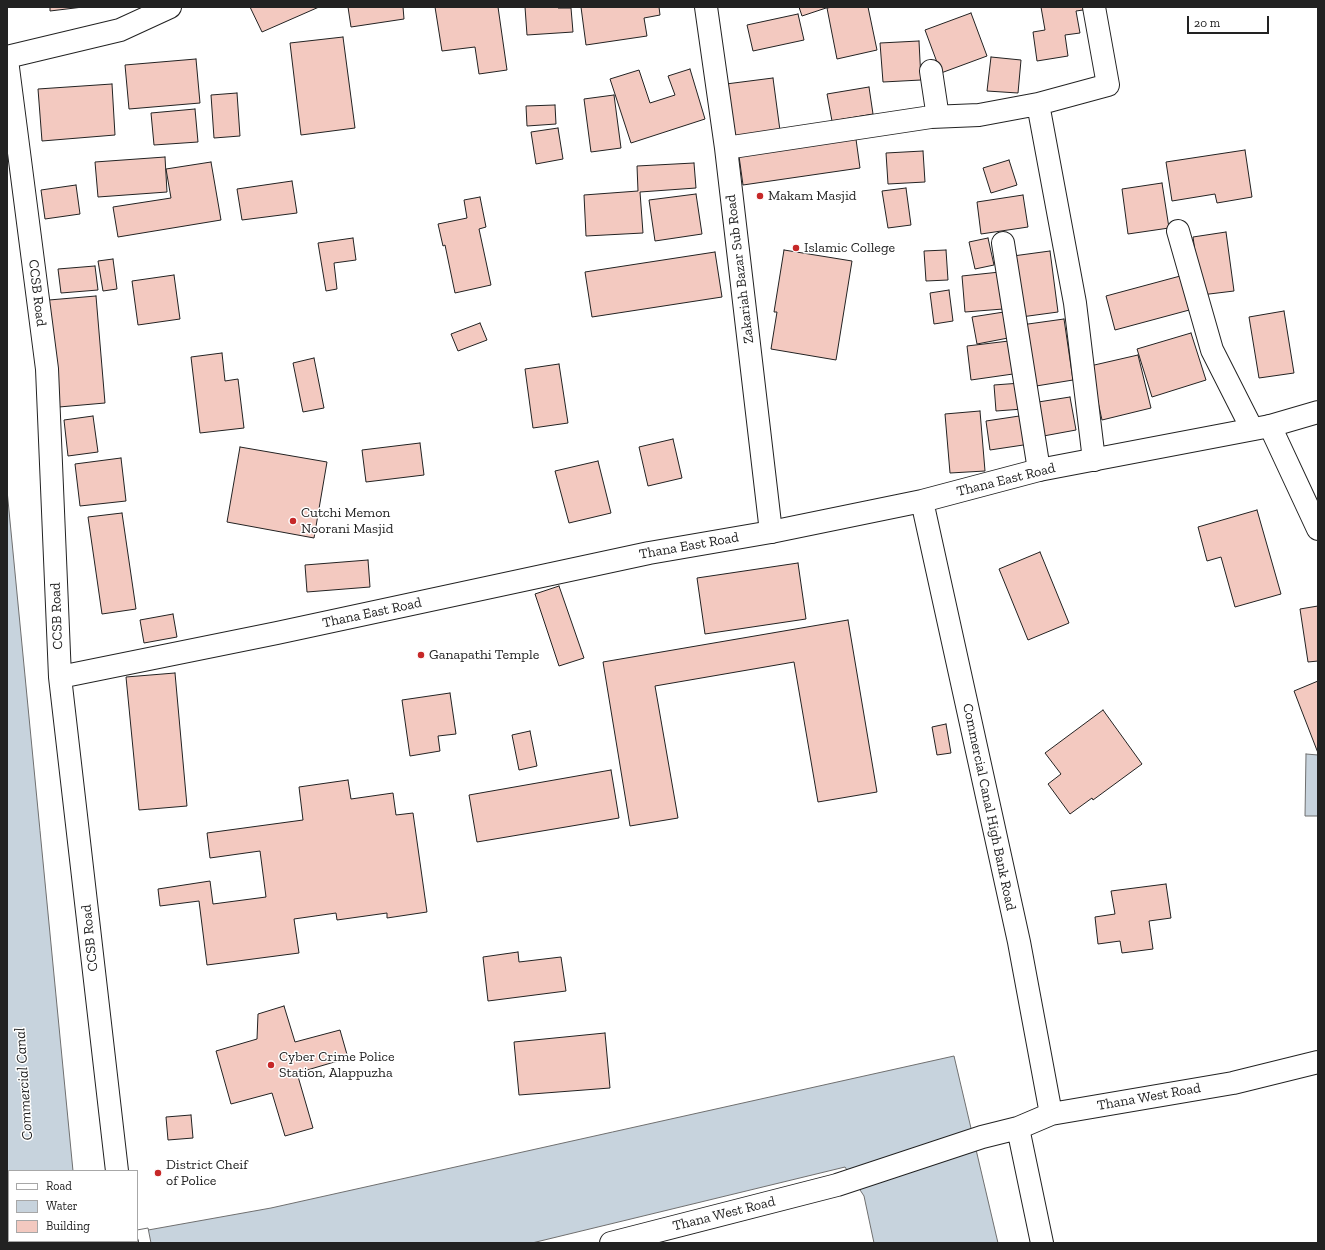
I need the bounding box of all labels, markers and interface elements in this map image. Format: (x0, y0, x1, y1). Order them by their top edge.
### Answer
scale bar (1189, 8, 1271, 34)
text: 20 m (1194, 16, 1220, 30)
place label: Makam Masjid (768, 188, 857, 204)
marker: Makam Masjid (755, 191, 765, 201)
street label: Zakariah Bazar Sub Road (723, 194, 757, 344)
place label: Islamic College (804, 240, 895, 256)
marker: Islamic College (791, 243, 801, 253)
street label: CCSB Road (25, 259, 49, 327)
street label: Thana East Road (955, 460, 1057, 500)
place label: Cutchi Memon Noorani Masjid (301, 505, 393, 538)
marker: Cutchi Memon Noorani Masjid (288, 516, 298, 526)
street label: Thana East Road (638, 529, 740, 563)
street label: CCSB Road (47, 582, 67, 650)
street label: Thana East Road (321, 594, 423, 632)
place label: Ganapathi Temple (429, 647, 539, 663)
marker: Ganapathi Temple (416, 650, 426, 660)
street label: Commercial Canal High Bank Road (959, 702, 1019, 912)
street label: CCSB Road (78, 904, 102, 972)
water label: Commercial Canal (11, 1027, 37, 1141)
place label: Cyber Crime Police Station, Alappuzha (279, 1049, 395, 1082)
marker: Cyber Crime Police Station, Alappuzha (266, 1060, 276, 1070)
street label: Thana West Road (1096, 1080, 1202, 1114)
place label: District Cheif of Police (166, 1157, 248, 1190)
marker: District Cheif of Police (153, 1168, 163, 1178)
legend (8, 1170, 138, 1242)
text: Road (46, 1179, 72, 1193)
street label: Thana West Road (671, 1193, 777, 1235)
text: Water (46, 1199, 78, 1213)
text: Building (46, 1219, 90, 1233)

